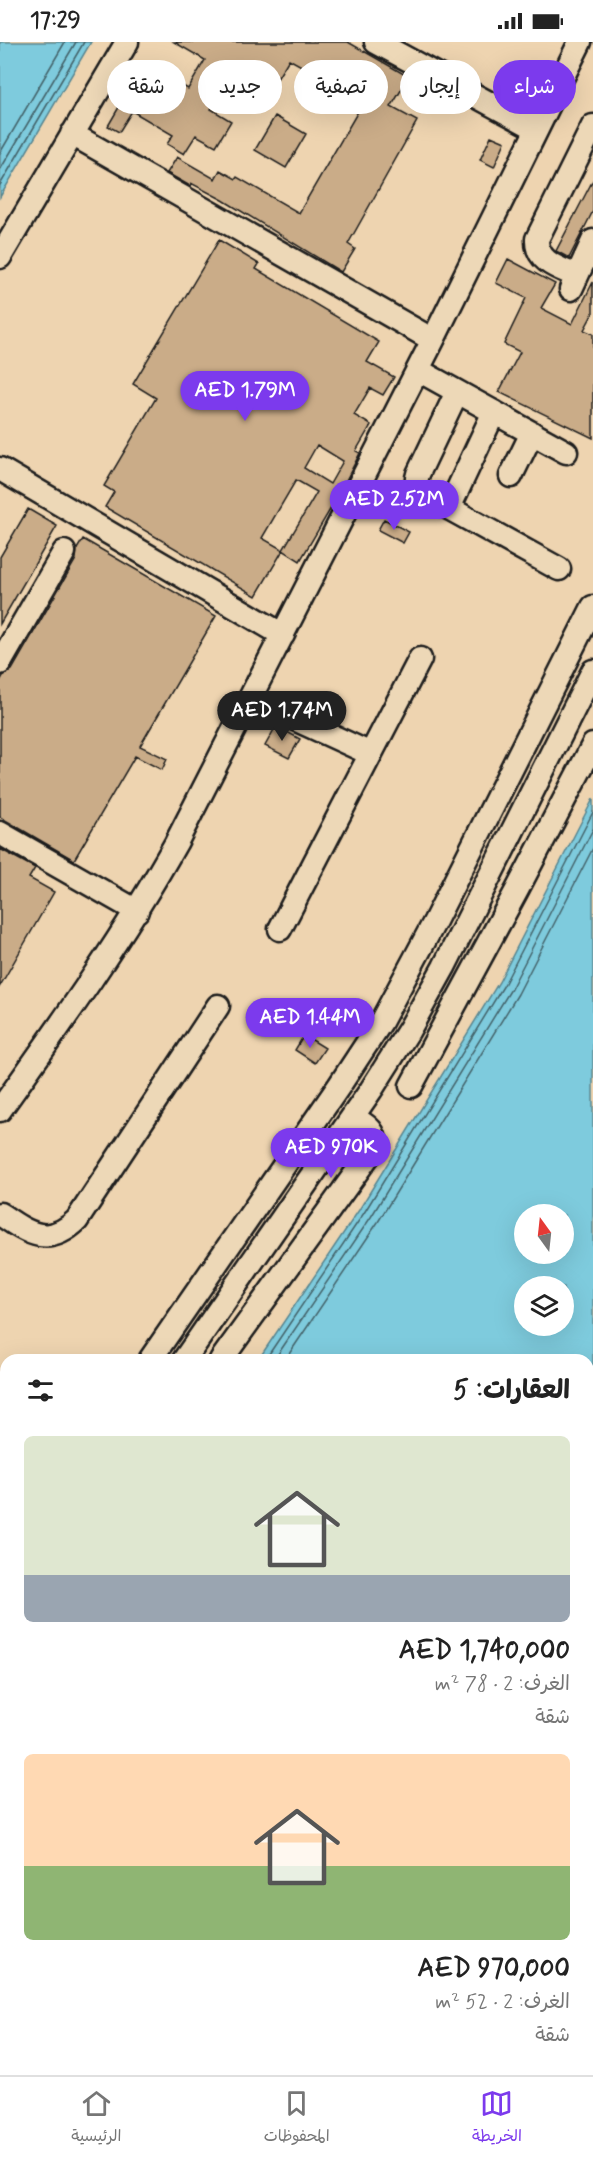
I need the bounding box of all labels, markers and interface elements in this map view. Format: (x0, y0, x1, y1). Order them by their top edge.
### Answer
text: 17:29 (30, 7, 81, 35)
chip: شقة (107, 60, 186, 114)
chip: جديد (198, 60, 282, 114)
chip: تصفية (294, 60, 388, 114)
chip: إيجار (400, 60, 481, 114)
chip: شراء (493, 60, 576, 114)
pin: AED 1.79M (176, 371, 314, 422)
text: AED 1.79M (194, 377, 296, 404)
pin: AED 2.52M (325, 480, 463, 531)
text: AED 2.52M (344, 486, 444, 513)
pin: AED 1.74M (213, 691, 351, 742)
text: AED 1.74M (231, 697, 333, 724)
pin: AED 1.44M (241, 998, 379, 1049)
text: AED 1.44M (260, 1004, 360, 1031)
pin: AED 970K (269, 1128, 393, 1179)
text: AED 970K (285, 1134, 377, 1161)
north arrow (514, 1204, 574, 1264)
map controls (514, 1204, 574, 1336)
button: layers (514, 1276, 574, 1336)
icon: filters (24, 1374, 57, 1407)
text: العقارات: 5 (453, 1374, 570, 1408)
icon: home (243, 1475, 351, 1583)
text: AED 1,740,000 (399, 1634, 570, 1668)
text: الغرف: 2 · 78 m² (435, 1671, 570, 1698)
text: شقة (535, 1704, 570, 1731)
icon: home (243, 1793, 351, 1901)
text: AED 970,000 (417, 1952, 570, 1986)
text: الغرف: 2 · 52 m² (435, 1989, 570, 2016)
text: شقة (535, 2022, 570, 2049)
tab: الرئيسية (71, 2087, 121, 2150)
tab: المحفوظات (264, 2087, 330, 2150)
tab: الخريطة (472, 2087, 522, 2150)

